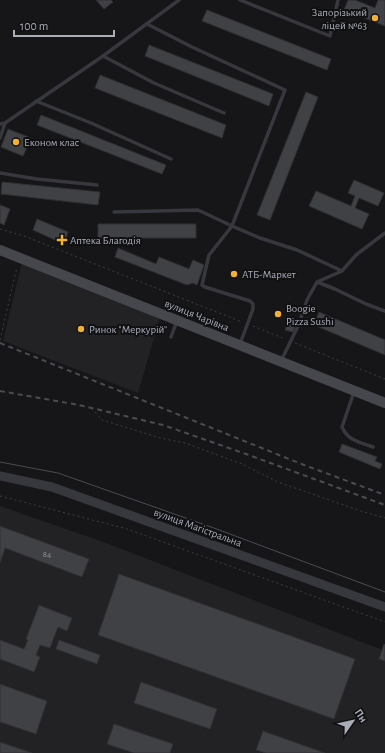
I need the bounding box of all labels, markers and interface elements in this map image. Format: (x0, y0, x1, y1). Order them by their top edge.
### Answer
place label: Запорізький ліцей №63 (312, 7, 367, 31)
scale bar (14, 12, 114, 38)
marker: Запорізький ліцей №63 (370, 13, 380, 23)
text: 100 m (20, 20, 48, 32)
marker: Економ клас (11, 137, 21, 147)
place label: Економ клас (24, 137, 79, 148)
marker: Аптека Благодія (57, 235, 67, 245)
place label: Аптека Благодія (70, 235, 141, 246)
marker: АТБ-Маркет (229, 269, 239, 279)
place label: АТБ-Маркет (242, 269, 296, 280)
street label: вулиця Чарівна (163, 298, 231, 333)
place label: Boogie Pizza Sushi (286, 303, 334, 327)
marker: Boogie Pizza Sushi (273, 309, 283, 319)
marker: Ринок "Меркурій" (76, 324, 86, 334)
place label: Ринок "Меркурій" (89, 324, 167, 335)
street label: вулиця Магістральна (152, 506, 243, 549)
house number: 84 (43, 550, 52, 559)
north arrow (333, 701, 373, 741)
text: Пн (353, 707, 369, 724)

